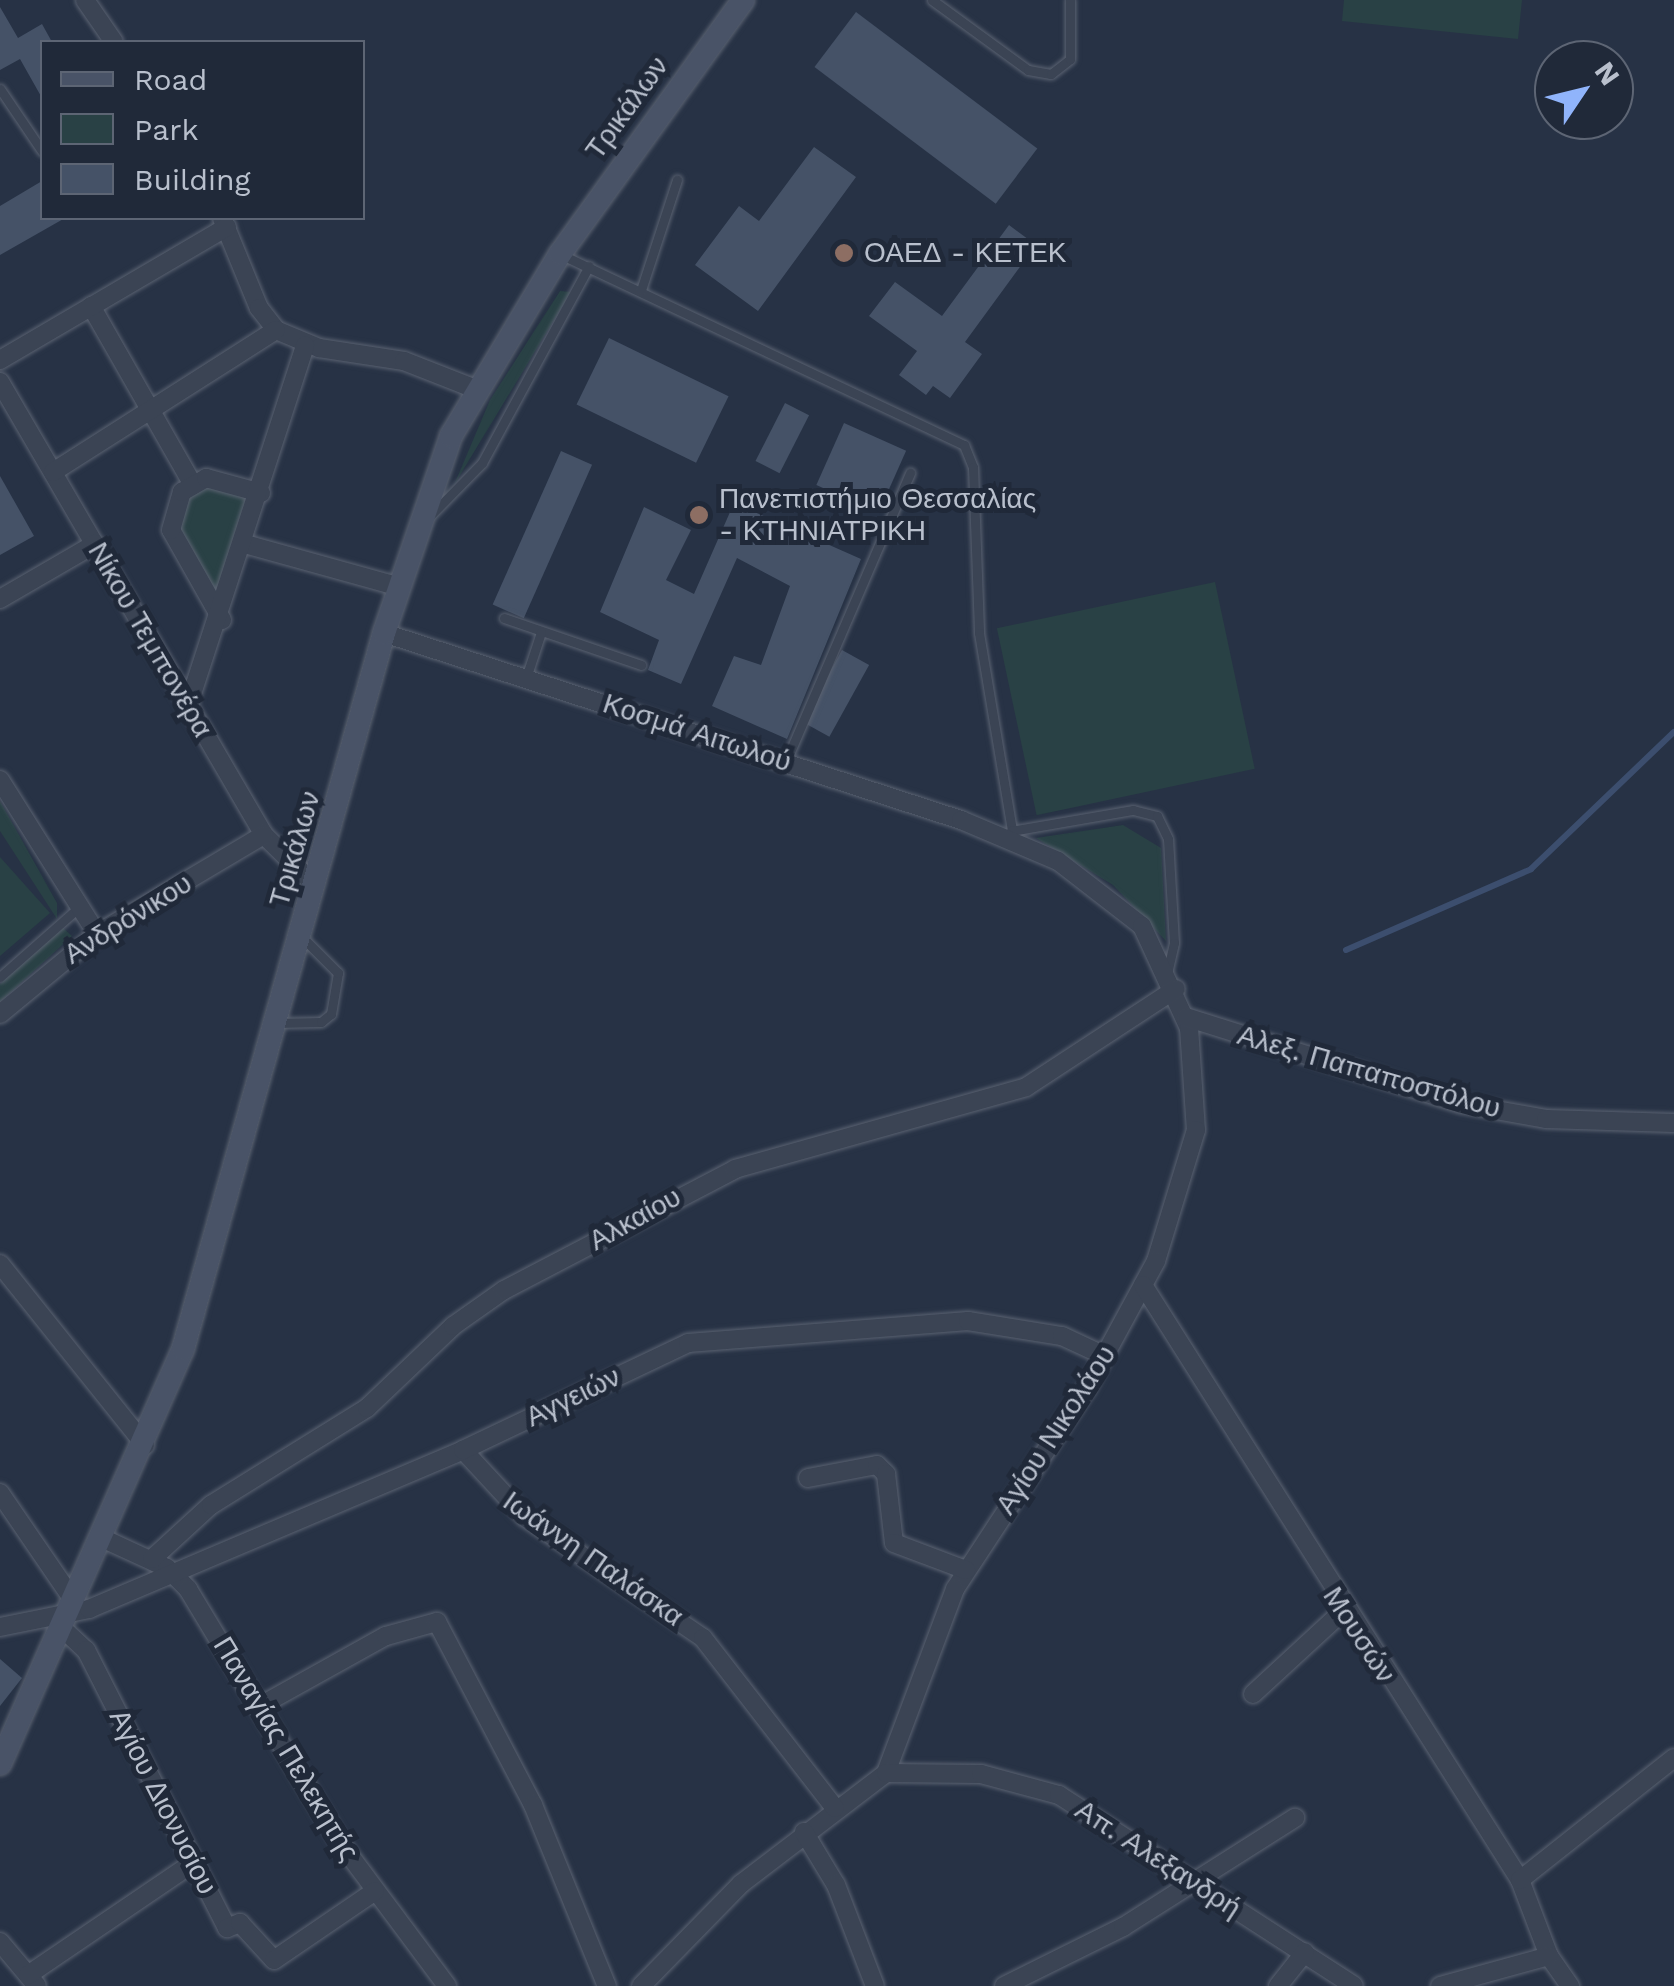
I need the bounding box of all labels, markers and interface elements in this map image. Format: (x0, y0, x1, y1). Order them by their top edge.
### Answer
legend (40, 40, 365, 220)
north arrow (1534, 40, 1634, 140)
street label: Τρικάλων (579, 50, 675, 166)
text: N (1588, 56, 1627, 92)
text: Road (134, 62, 207, 97)
text: Park (134, 112, 199, 147)
text: Building (134, 162, 251, 197)
place label: ΟΑΕΔ - ΚΕΤΕΚ (864, 236, 1067, 270)
marker: ΟΑΕΔ - ΚΕΤΕΚ (833, 242, 855, 264)
place label: Πανεπιστήμιο Θεσσαλίας - ΚΤΗΝΙΑΤΡΙΚΗ (719, 482, 1036, 548)
marker: Πανεπιστήμιο Θεσσαλίας - ΚΤΗΝΙΑΤΡΙΚΗ (688, 504, 710, 526)
street label: Νίκου Τεμπονέρα (81, 537, 219, 743)
street label: Κοσμά Αιτωλού (599, 687, 795, 779)
street label: Τρικάλων (263, 787, 327, 911)
street label: Ανδρόνικου (58, 867, 198, 971)
street label: Αλεξ. Παπαποστόλου (1234, 1018, 1504, 1126)
street label: Αλκαίου (583, 1180, 687, 1258)
street label: Αγίου Νικολάου (989, 1339, 1123, 1521)
street label: Αγγειών (520, 1360, 626, 1434)
street label: Ιωάννη Παλάσκα (496, 1484, 690, 1634)
street label: Μουσών (1316, 1581, 1402, 1689)
street label: Παναγίας Πελεκητής (206, 1631, 366, 1867)
street label: Αγίου Διονυσίου (102, 1704, 224, 1900)
street label: Απ. Αλεξανδρή (1069, 1793, 1247, 1925)

